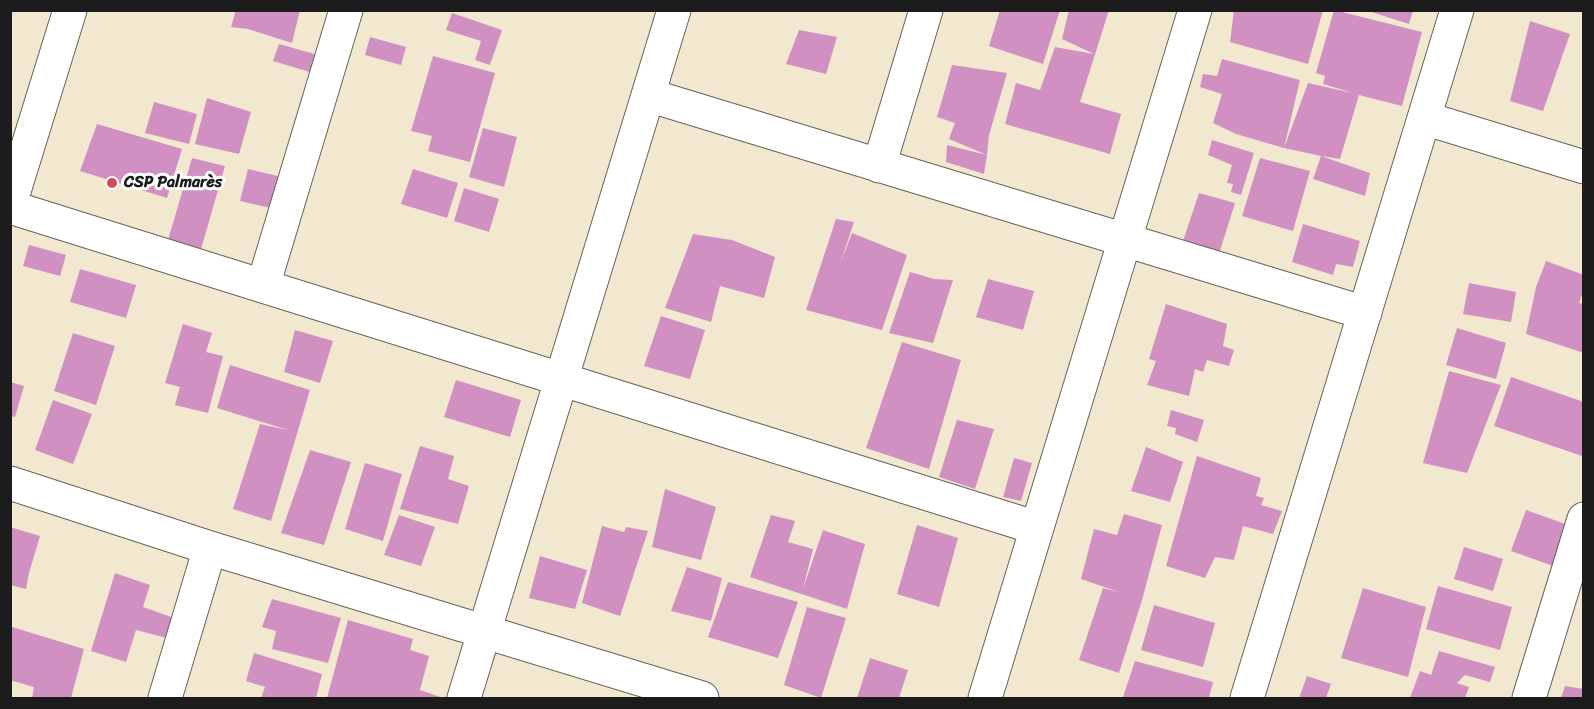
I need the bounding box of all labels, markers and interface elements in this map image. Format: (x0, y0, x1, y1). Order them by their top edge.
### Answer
place label: CSP Palmarès (124, 173, 222, 193)
marker: CSP Palmarès (105, 176, 119, 190)

